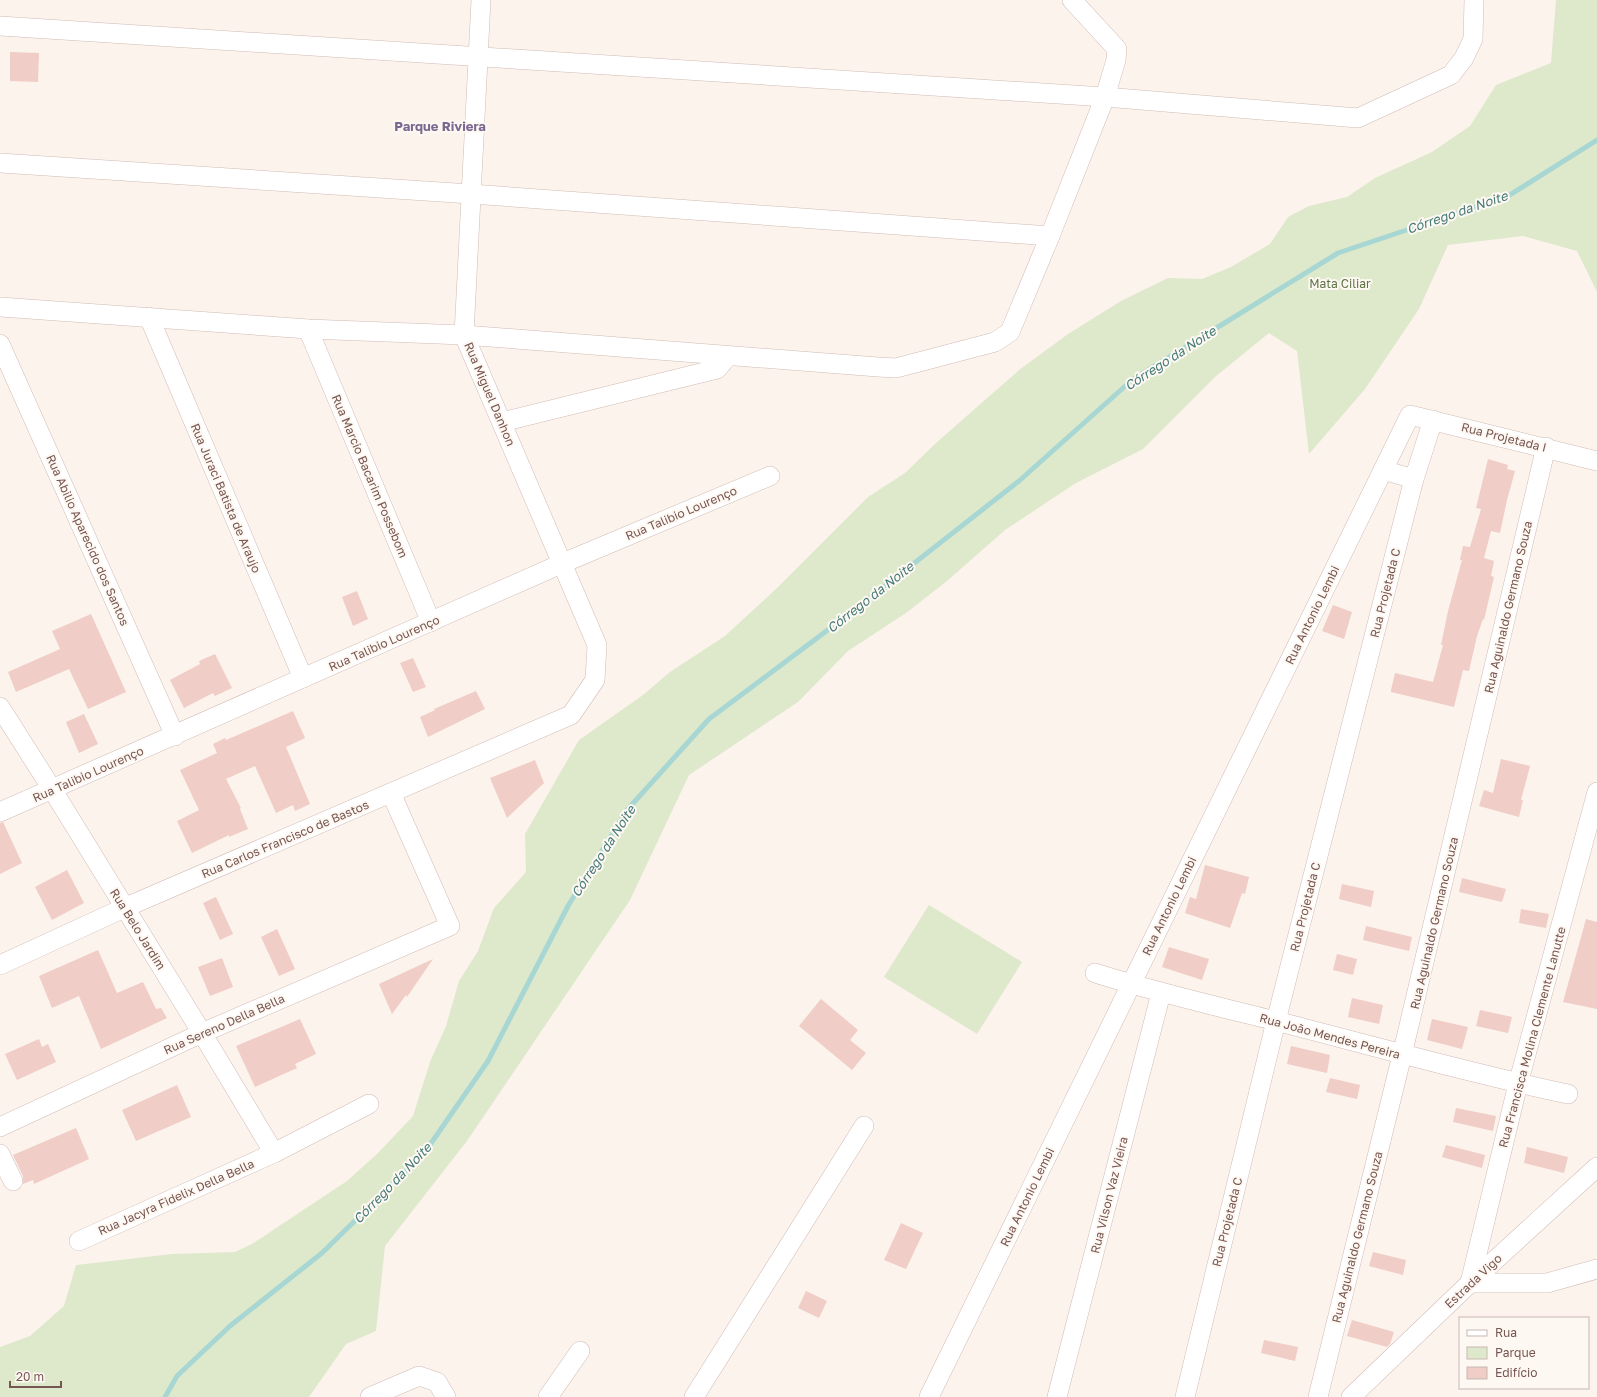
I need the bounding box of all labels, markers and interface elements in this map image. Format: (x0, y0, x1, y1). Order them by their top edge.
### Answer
district label: Parque Riviera (394, 118, 486, 134)
water label: Córrego da Noite (1404, 187, 1511, 237)
park label: Mata Ciliar (1309, 276, 1371, 291)
water label: Córrego da Noite (1121, 322, 1220, 394)
street label: Rua Miguel Danhon (461, 340, 519, 448)
street label: Rua Marcio Bacarim Possebom (329, 392, 411, 560)
street label: Rua Projetada I (1460, 419, 1548, 455)
street label: Rua Juraci Batista de Araujo (188, 421, 264, 575)
street label: Rua Abilio Aparecido dos Santos (43, 452, 133, 628)
street label: Rua Talibio Lourenço (623, 483, 739, 543)
street label: Rua Aguinaldo Germano Souza (1481, 519, 1535, 695)
street label: Rua Projetada C (1367, 547, 1403, 639)
water label: Córrego da Noite (823, 557, 918, 636)
street label: Rua Antonio Lembi (1282, 563, 1342, 667)
street label: Rua Talibio Lourenço (326, 612, 442, 674)
street label: Rua Talibio Lourenço (30, 743, 146, 805)
street label: Rua Carlos Francisco de Bastos (199, 797, 371, 881)
water label: Córrego da Noite (567, 801, 639, 900)
street label: Rua Aguinaldo Germano Souza (1407, 835, 1461, 1011)
street label: Rua Antonio Lembi (1139, 854, 1199, 958)
street label: Rua Projetada C (1287, 861, 1323, 953)
street label: Rua Belo Jardim (107, 886, 169, 972)
street label: Rua Francisca Molina Clemente Lanutte (1495, 925, 1569, 1149)
street label: Rua Sereno Della Bella (161, 991, 287, 1057)
street label: Rua João Mendes Pereira (1258, 1010, 1402, 1062)
street label: Rua Vilson Vaz Vieira (1087, 1135, 1131, 1255)
water label: Córrego da Noite (350, 1138, 435, 1227)
street label: Rua Antonio Lembi (997, 1145, 1057, 1249)
street label: Rua Aguinaldo Germano Souza (1328, 1150, 1386, 1324)
street label: Rua Jacyra Fidelix Della Bella (96, 1156, 256, 1238)
street label: Rua Projetada C (1209, 1176, 1245, 1268)
street label: Estrada Vigo (1441, 1251, 1505, 1311)
legend (1459, 1317, 1589, 1389)
text: Rua (1495, 1325, 1517, 1340)
text: Parque (1495, 1345, 1536, 1360)
scale bar (10, 1363, 61, 1389)
text: Edifício (1495, 1365, 1537, 1380)
text: 20 m (16, 1369, 44, 1384)

